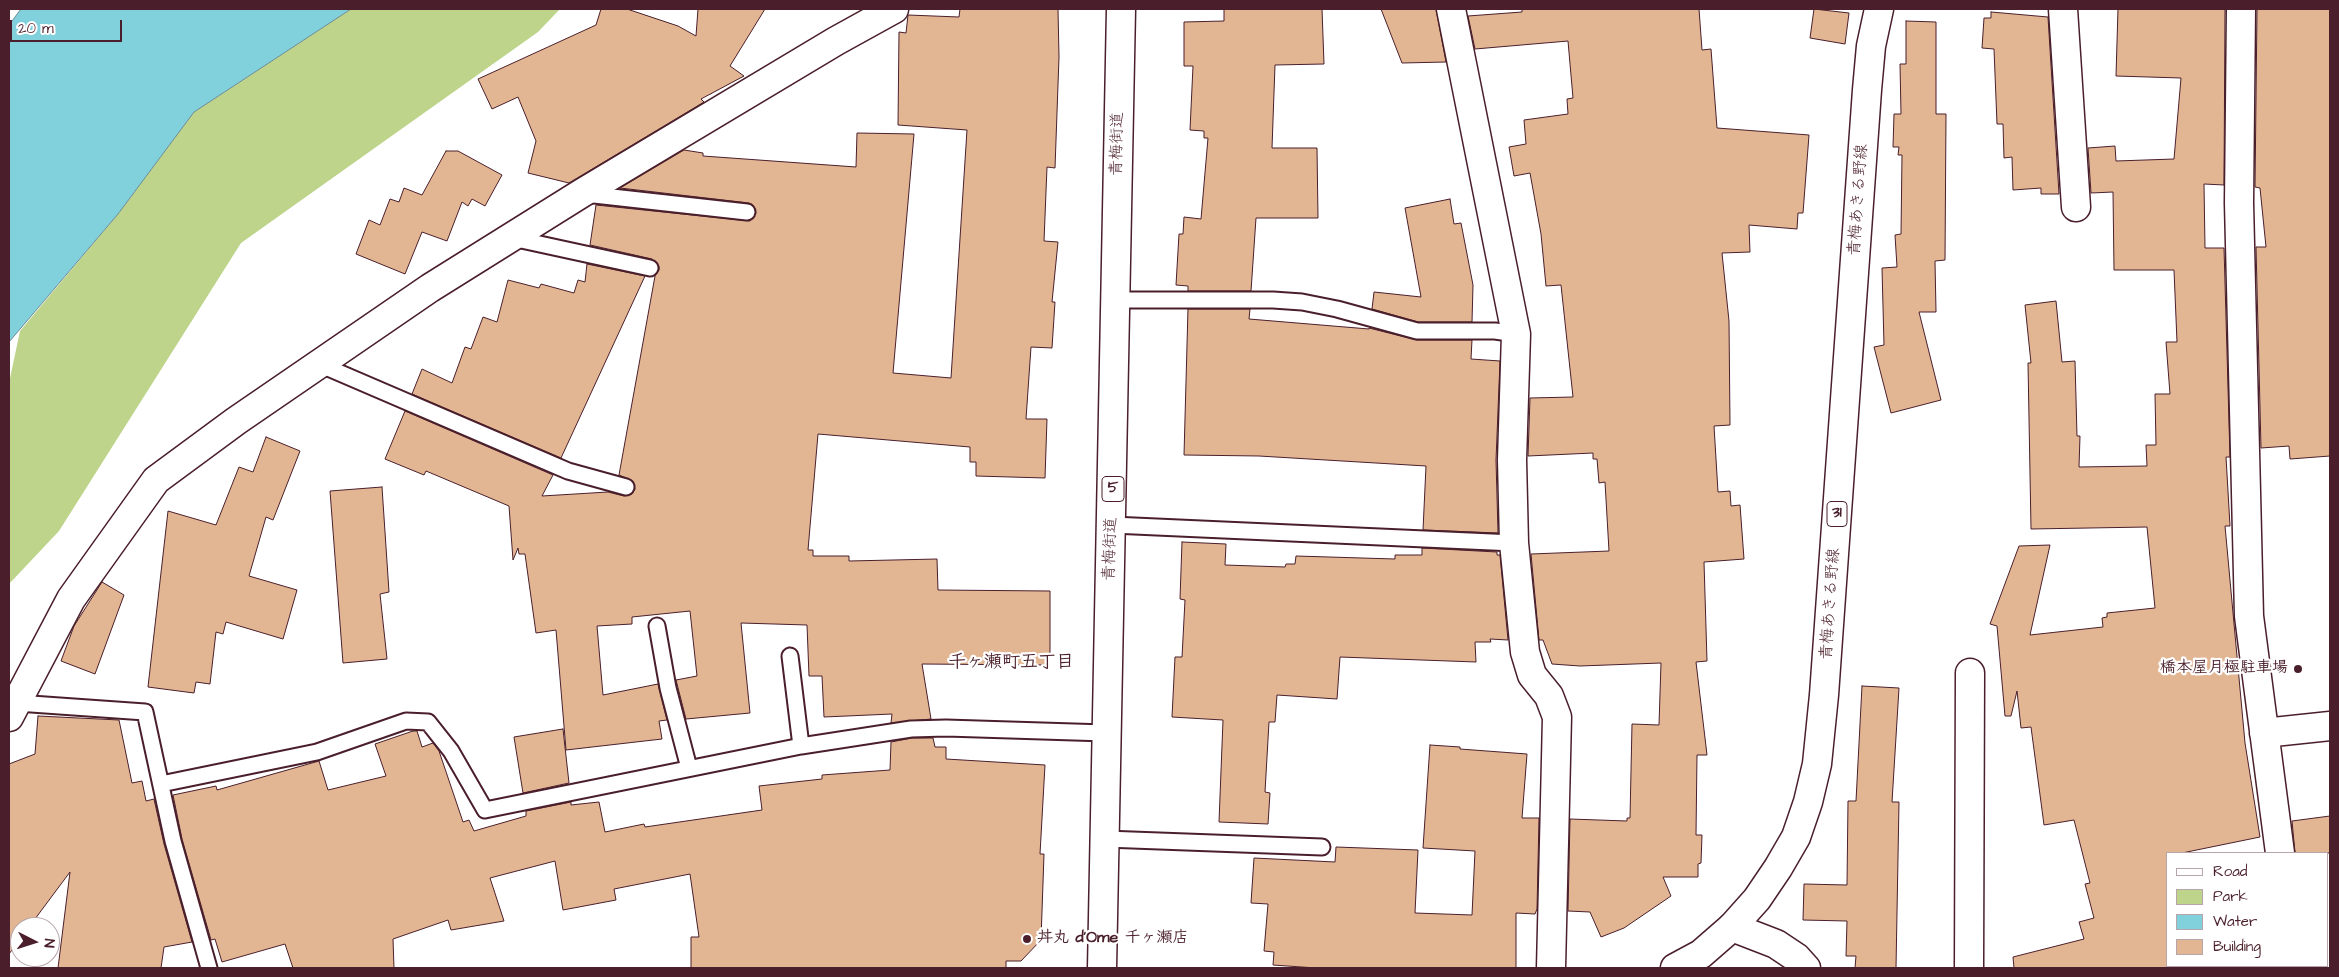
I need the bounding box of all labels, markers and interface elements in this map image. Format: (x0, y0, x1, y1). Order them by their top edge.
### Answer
scale bar (12, 10, 125, 42)
text: 20 m (18, 18, 54, 39)
street label: 青梅街道 (1108, 112, 1128, 176)
street label: 青梅あきる野線 (1846, 143, 1872, 257)
road number: 5 (1102, 476, 1124, 502)
road number: 31 (1827, 502, 1847, 526)
street label: 青梅街道 (1100, 517, 1122, 581)
street label: 青梅あきる野線 (1818, 547, 1844, 661)
district label: 千ヶ瀬町五丁目 (948, 652, 1074, 674)
place label: 橋本屋月極駐車場 (2160, 659, 2288, 679)
marker: 橋本屋月極駐車場 (2292, 663, 2304, 675)
legend (2166, 852, 2329, 967)
text: Road (2213, 861, 2247, 882)
text: Park (2213, 886, 2248, 907)
text: Water (2213, 911, 2257, 932)
north arrow (10, 917, 60, 967)
place label: 丼丸 d'Ome 千ヶ瀬店 (1037, 929, 1188, 949)
marker: 丼丸 d'Ome 千ヶ瀬店 (1021, 933, 1033, 945)
text: Building (2213, 936, 2261, 957)
text: N (39, 938, 59, 948)

